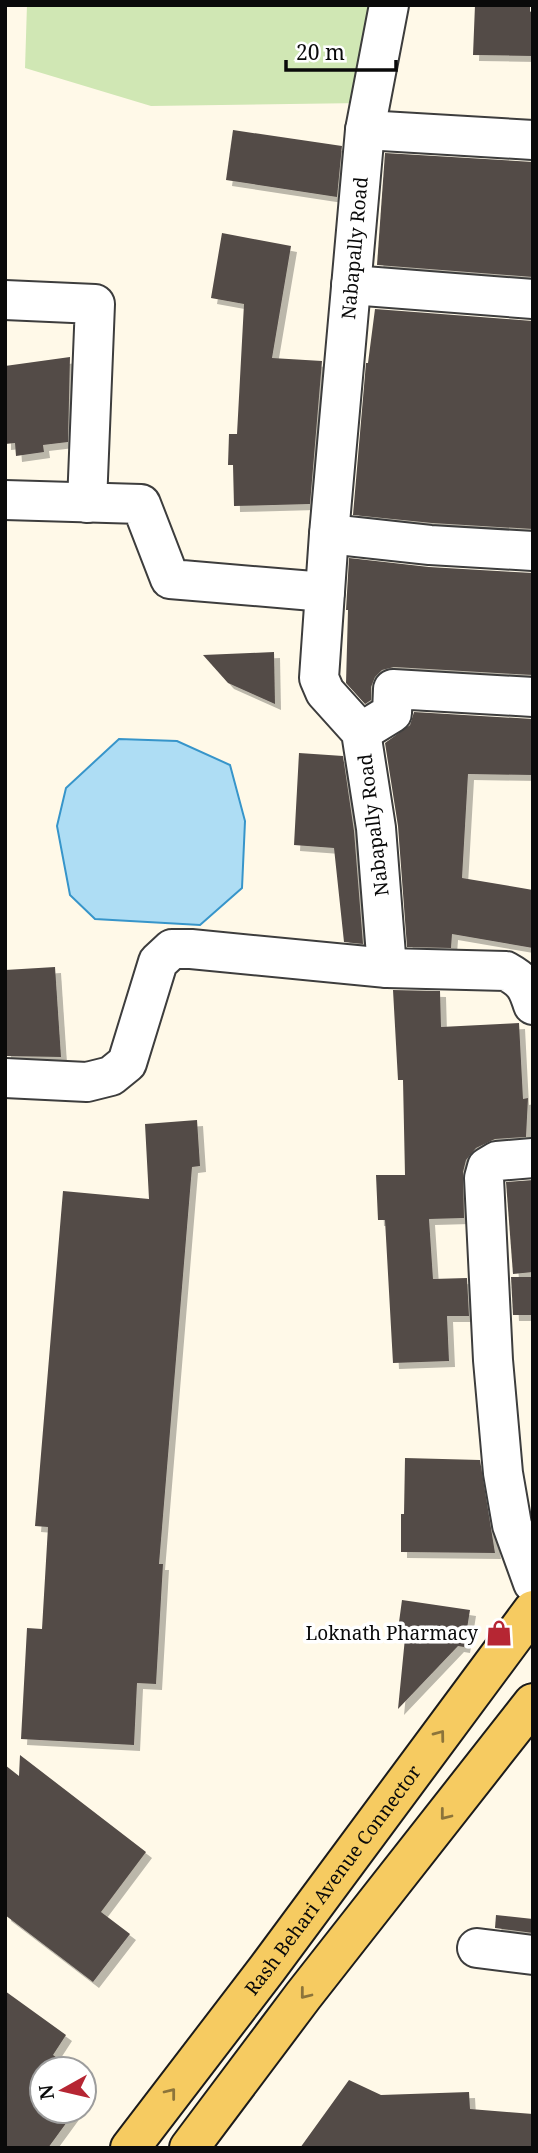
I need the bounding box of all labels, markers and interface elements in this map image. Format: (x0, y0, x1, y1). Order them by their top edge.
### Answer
scale bar (286, 28, 396, 72)
text: 20 m (296, 38, 345, 66)
street label: Nabapally Road (335, 175, 374, 321)
street label: Nabapally Road (351, 752, 395, 898)
shop icon: Loknath Pharmacy (484, 1618, 514, 1648)
place label: Loknath Pharmacy (306, 1620, 478, 1646)
one-way arrow (432, 1730, 445, 1743)
street label: Rash Behari Avenue Connector (239, 1760, 427, 2000)
one-way arrow (441, 1807, 454, 1819)
one-way arrow (301, 1986, 314, 1998)
north arrow (28, 2055, 98, 2125)
text: N (32, 2083, 60, 2102)
one-way arrow (163, 2088, 176, 2101)

